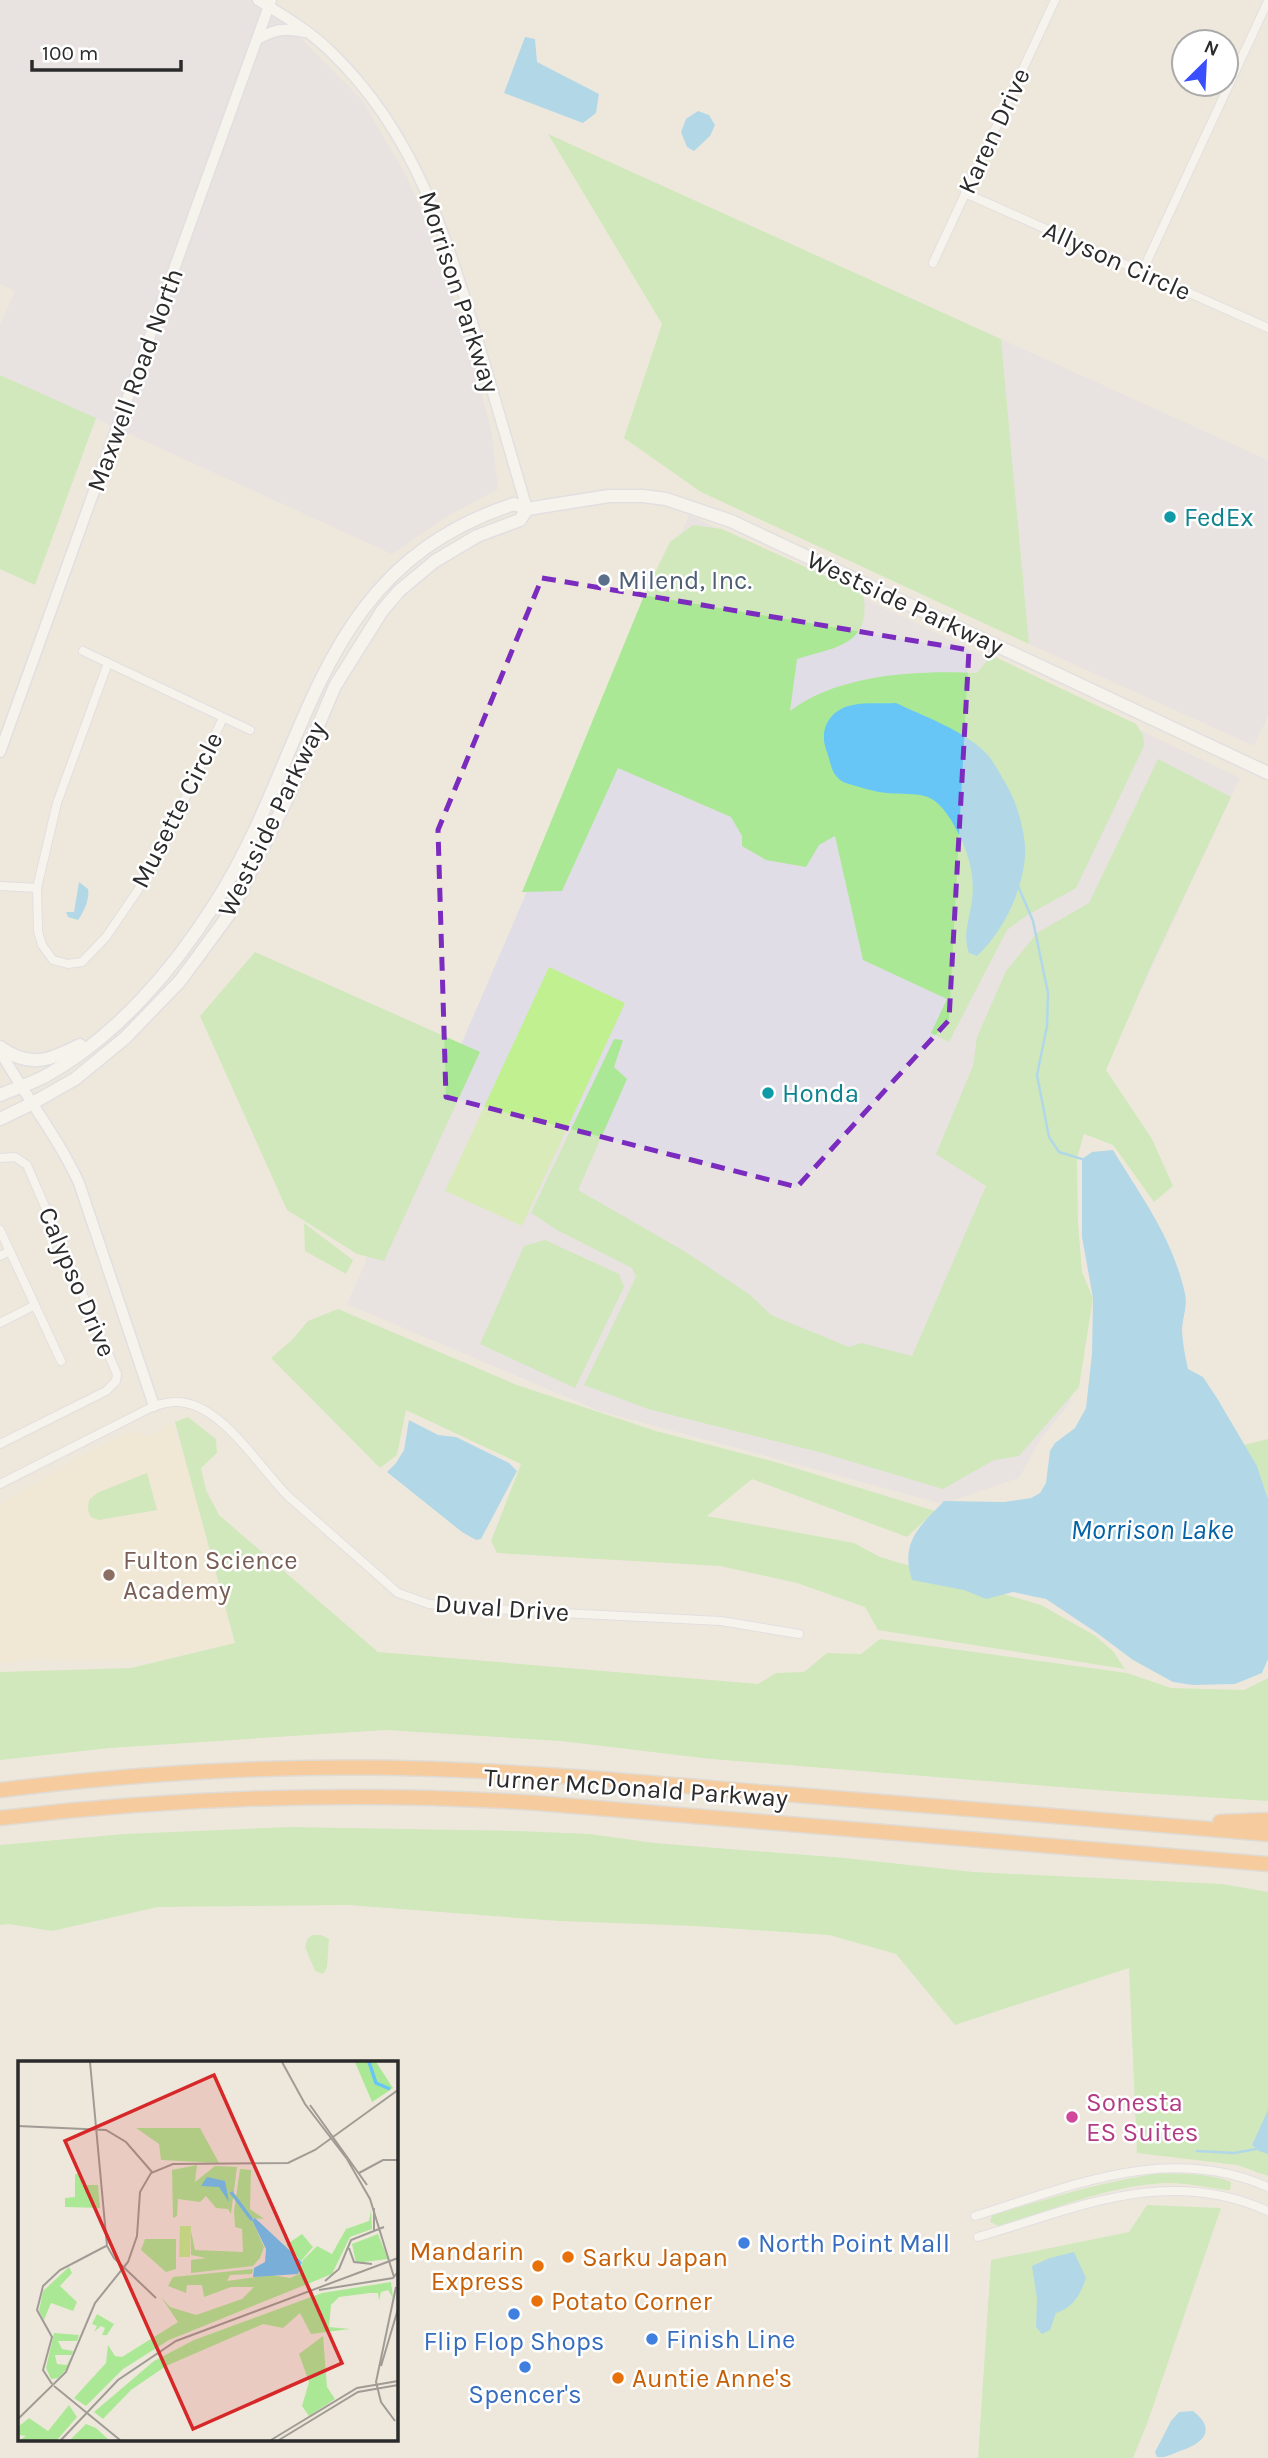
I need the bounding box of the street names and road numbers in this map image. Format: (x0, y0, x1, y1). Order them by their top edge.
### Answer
street label: Karen Drive (951, 63, 1037, 199)
street label: Morrison Parkway (412, 187, 506, 397)
street label: Allyson Circle (1038, 215, 1196, 307)
street label: Maxwell Road North (80, 264, 190, 496)
street label: Westside Parkway (802, 544, 1008, 662)
street label: Westside Parkway (211, 716, 333, 922)
street label: Musette Circle (124, 727, 230, 893)
street label: Calypso Drive (32, 1202, 122, 1362)
street label: Duval Drive (434, 1588, 570, 1628)
street label: Turner McDonald Parkway (483, 1762, 789, 1814)

